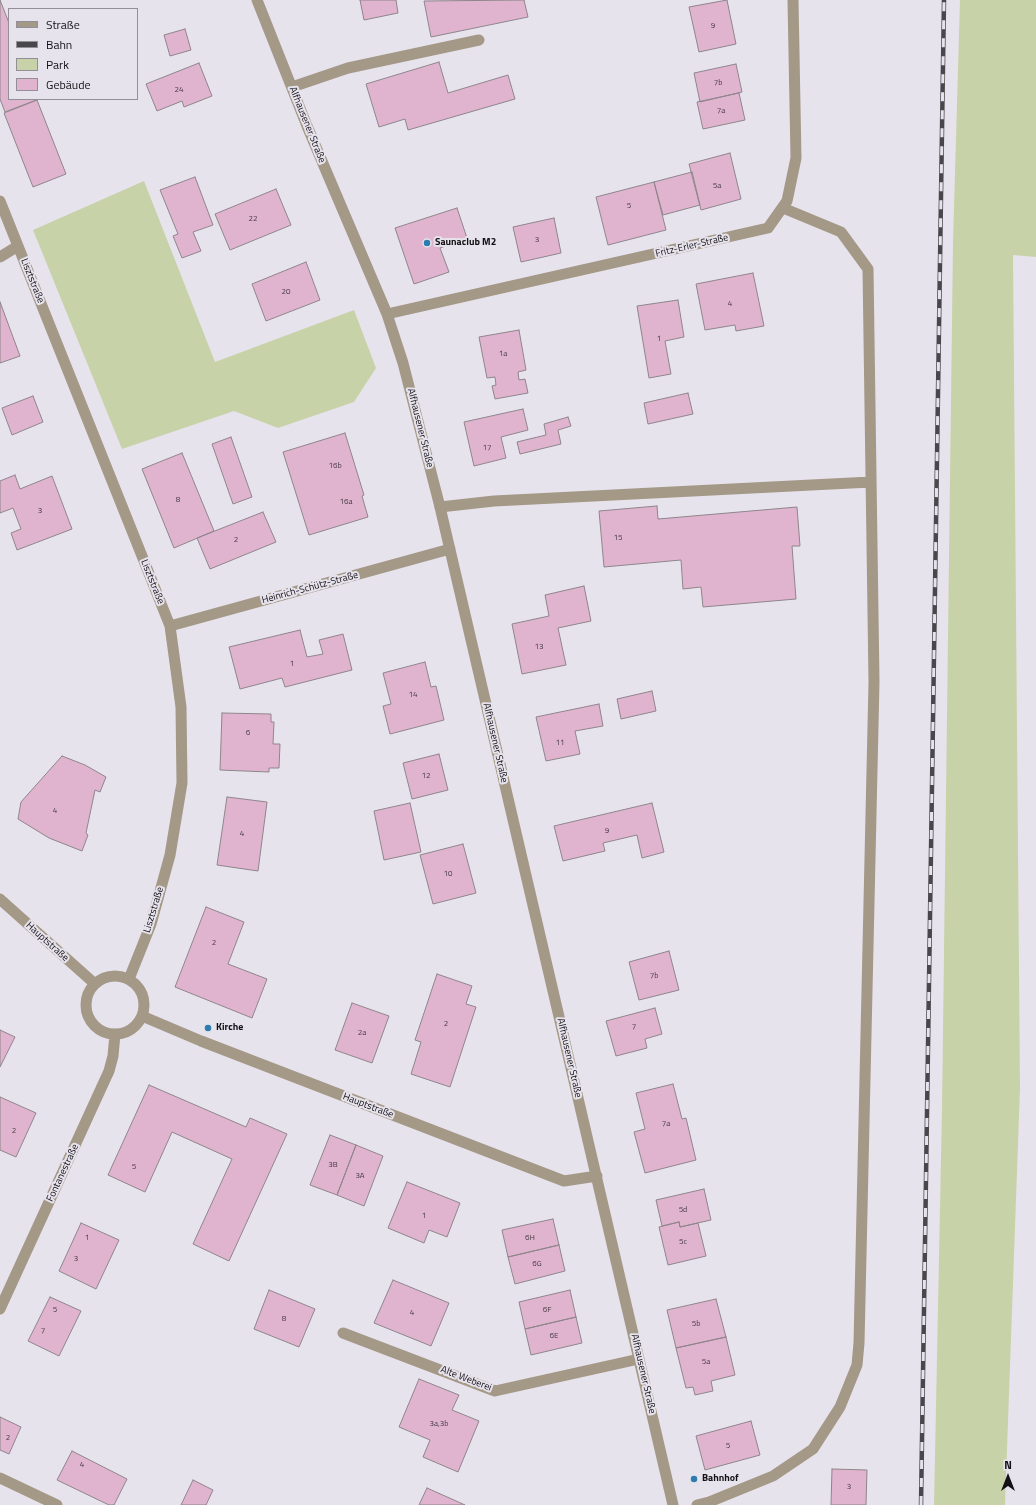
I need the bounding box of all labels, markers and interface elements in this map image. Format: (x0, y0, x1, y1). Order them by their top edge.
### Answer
legend (8, 8, 138, 100)
text: Straße (46, 15, 80, 34)
house number: 9 (711, 21, 715, 31)
text: Bahn (46, 35, 72, 54)
text: Park (46, 55, 69, 74)
text: Gebäude (46, 75, 91, 94)
house number: 7b (714, 78, 722, 88)
house number: 24 (175, 85, 183, 95)
street label: Alfhausener Straße (286, 85, 328, 165)
house number: 7a (717, 106, 725, 116)
house number: 5a (713, 181, 721, 191)
house number: 5 (627, 201, 631, 211)
house number: 22 (249, 214, 257, 224)
street label: Fritz-Erler-Straße (654, 232, 730, 260)
house number: 3 (535, 235, 539, 245)
place label: Saunaclub M2 (435, 237, 496, 249)
marker: Saunaclub M2 (422, 238, 432, 248)
street label: Lisztstraße (18, 257, 46, 305)
house number: 20 (282, 287, 290, 297)
house number: 4 (728, 299, 732, 309)
house number: 1 (657, 334, 661, 344)
house number: 1a (499, 349, 507, 359)
street label: Alfhausener Straße (404, 387, 436, 469)
house number: 17 (483, 443, 491, 453)
house number: 16b (328, 461, 342, 471)
house number: 8 (176, 495, 180, 505)
house number: 16a (340, 497, 352, 507)
house number: 3 (38, 506, 42, 516)
house number: 15 (614, 533, 622, 543)
house number: 2 (234, 535, 238, 545)
street label: Lisztstraße (138, 558, 166, 606)
street label: Heinrich-Schütz-Straße (261, 569, 359, 607)
house number: 13 (535, 642, 543, 652)
house number: 1 (290, 659, 294, 669)
house number: 14 (409, 690, 417, 700)
street label: Alfhausener Straße (480, 702, 510, 784)
house number: 6 (246, 728, 250, 738)
house number: 11 (556, 738, 564, 748)
house number: 12 (422, 771, 430, 781)
house number: 4 (53, 806, 57, 816)
house number: 9 (605, 826, 609, 836)
house number: 4 (240, 829, 244, 839)
house number: 10 (444, 869, 452, 879)
street label: Lisztstraße (141, 886, 167, 934)
street label: Hauptstraße (23, 920, 71, 964)
house number: 2 (212, 938, 216, 948)
house number: 7b (650, 971, 658, 981)
street label: Alfhausener Straße (554, 1017, 584, 1099)
house number: 2 (444, 1019, 448, 1029)
place label: Kirche (216, 1022, 243, 1034)
house number: 7 (632, 1022, 636, 1032)
marker: Kirche (203, 1023, 213, 1033)
house number: 2a (358, 1028, 366, 1038)
street label: Hauptstraße (341, 1091, 395, 1121)
house number: 7a (662, 1119, 670, 1129)
house number: 2 (12, 1126, 16, 1136)
street label: Fontanestraße (44, 1142, 82, 1204)
house number: 3B (328, 1160, 338, 1170)
house number: 5 (132, 1162, 136, 1172)
house number: 3A (355, 1171, 365, 1181)
house number: 5d (679, 1205, 687, 1215)
house number: 1 (422, 1211, 426, 1221)
house number: 1 (85, 1233, 89, 1243)
house number: 6H (525, 1233, 535, 1243)
house number: 5c (679, 1237, 687, 1247)
house number: 3 (74, 1254, 78, 1264)
house number: 6G (532, 1259, 542, 1269)
house number: 5 (53, 1305, 57, 1315)
house number: 6F (543, 1305, 551, 1315)
house number: 4 (410, 1308, 414, 1318)
house number: 8 (282, 1314, 286, 1324)
house number: 5b (692, 1319, 700, 1329)
house number: 7 (41, 1326, 45, 1336)
house number: 6E (550, 1331, 558, 1341)
street label: Alfhausener Straße (628, 1333, 658, 1415)
house number: 5a (702, 1357, 710, 1367)
street label: Alte Weberei (439, 1364, 493, 1394)
house number: 3a,3b (430, 1419, 448, 1429)
house number: 2 (6, 1433, 10, 1443)
house number: 5 (726, 1441, 730, 1451)
north arrow (988, 1457, 1028, 1497)
text: N (1004, 1457, 1012, 1473)
house number: 4 (80, 1460, 84, 1470)
place label: Bahnhof (702, 1473, 739, 1485)
marker: Bahnhof (689, 1474, 699, 1484)
house number: 3 (847, 1482, 851, 1492)

